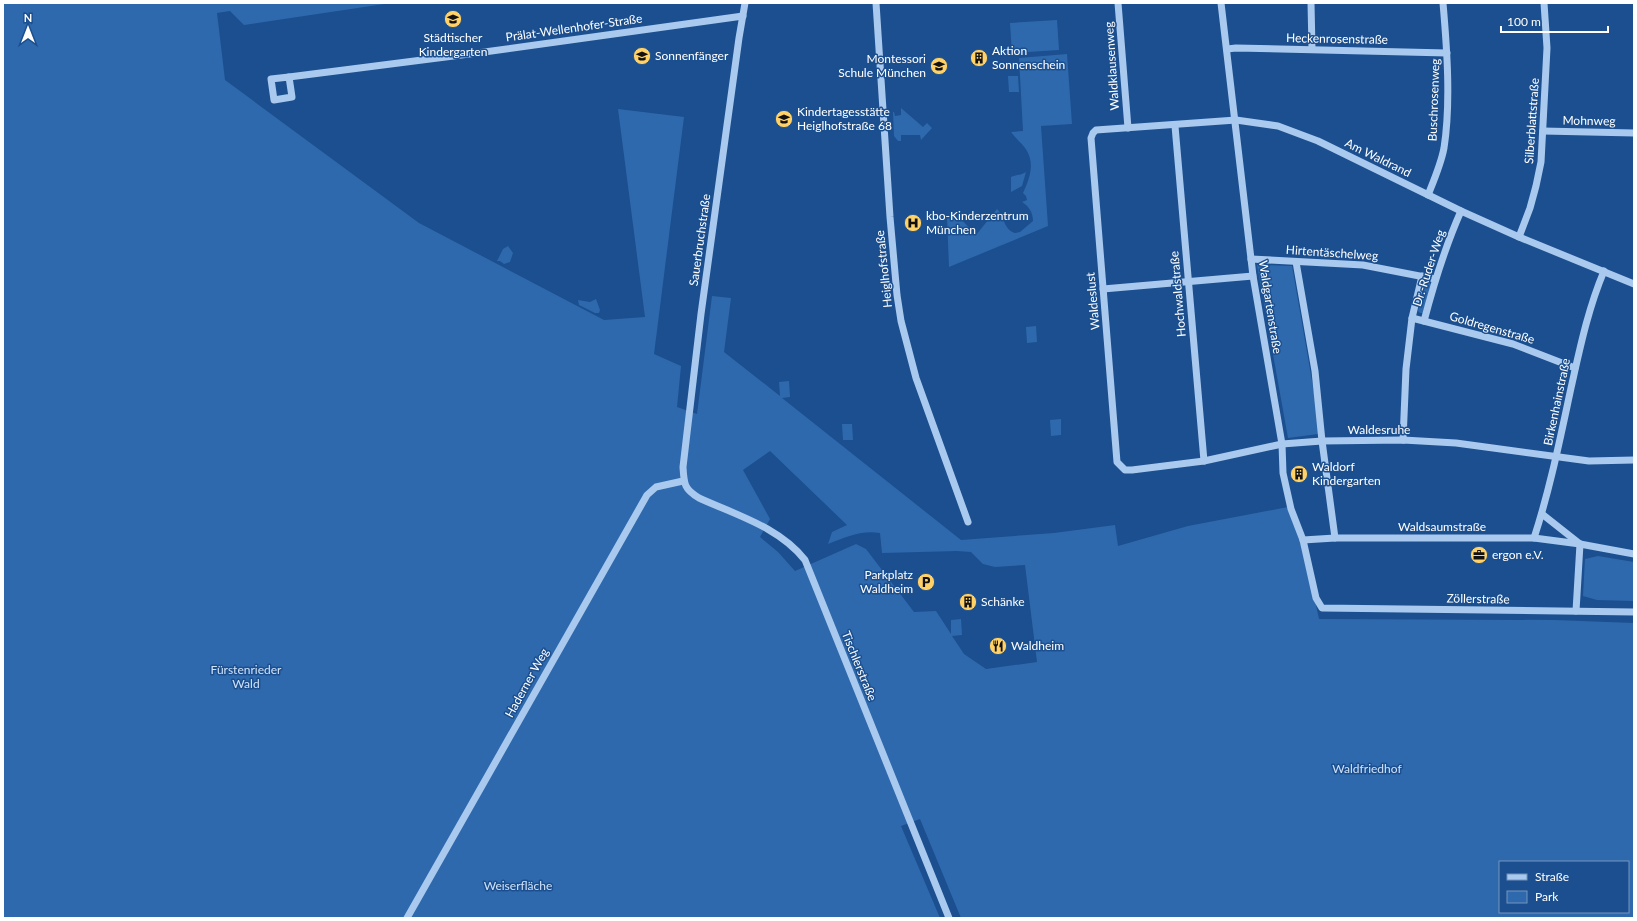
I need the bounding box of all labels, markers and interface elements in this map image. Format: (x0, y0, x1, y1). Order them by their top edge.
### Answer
north arrow (8, 8, 48, 48)
scale bar (1501, 8, 1608, 34)
school or university icon: Städtischer Kindergarten (443, 9, 463, 29)
street label: Prälat-Wellenhofer-Straße (505, 10, 643, 45)
text: N (24, 11, 32, 24)
text: 100 m (1507, 14, 1541, 29)
street label: Waldklausenweg (1101, 21, 1122, 111)
place label: Städtischer Kindergarten (419, 30, 487, 59)
street label: Heckenrosenstraße (1286, 30, 1388, 47)
place label: Aktion Sonnenschein (992, 43, 1065, 72)
school or university icon: Sonnenfänger (632, 46, 652, 66)
place label: Sonnenfänger (655, 48, 729, 63)
building icon: Aktion Sonnenschein (969, 48, 989, 68)
place label: Montessori Schule München (838, 51, 926, 80)
school or university icon: Montessori Schule München (929, 56, 949, 76)
street label: Buschrosenweg (1425, 58, 1442, 142)
street label: Silberblattstraße (1521, 77, 1542, 165)
place label: Kindertagesstätte Heiglhofstraße 68 (797, 104, 892, 133)
school or university icon: Kindertagesstätte Heiglhofstraße 68 (774, 109, 794, 129)
street label: Mohnweg (1562, 113, 1616, 128)
street label: Am Waldrand (1343, 135, 1414, 180)
street label: Sauerbruchstraße (686, 193, 713, 287)
place label: kbo-Kinderzentrum München (926, 208, 1029, 237)
hospital icon: kbo-Kinderzentrum München (903, 213, 923, 233)
street label: Dr.-Ruder-Weg (1409, 228, 1448, 308)
street label: Heiglhofstraße (872, 230, 895, 309)
street label: Hirtentäschelweg (1285, 242, 1379, 263)
street label: Hochwaldstraße (1166, 251, 1189, 338)
street label: Waldgartenstraße (1256, 259, 1285, 355)
street label: Waldeslust (1082, 271, 1102, 331)
street label: Goldregenstraße (1448, 308, 1536, 347)
street label: Birkenhainstraße (1540, 357, 1573, 447)
street label: Waldesruhe (1348, 422, 1410, 437)
place label: Waldorf Kindergarten (1312, 459, 1381, 488)
building icon: Waldorf Kindergarten (1289, 464, 1309, 484)
street label: Waldsaumstraße (1398, 519, 1486, 534)
office icon: ergon e.V. (1469, 545, 1489, 565)
place label: ergon e.V. (1492, 547, 1544, 562)
place label: Parkplatz Waldheim (860, 567, 914, 596)
parking icon: Parkplatz Waldheim (916, 572, 936, 592)
street label: Zöllerstraße (1446, 590, 1510, 607)
building icon: Schänke (958, 592, 978, 612)
place label: Schänke (981, 594, 1025, 609)
street label: Tischlerstraße (839, 629, 880, 703)
restaurant icon: Waldheim (988, 636, 1008, 656)
place label: Waldheim (1011, 638, 1064, 653)
street label: Haderner Weg (501, 646, 552, 720)
park label: Fürstenrieder Wald (211, 662, 282, 691)
park label: Waldfriedhof (1332, 761, 1402, 776)
legend (1499, 861, 1629, 913)
text: Straße (1535, 869, 1569, 884)
park label: Weiserfläche (484, 878, 552, 893)
text: Park (1535, 889, 1559, 904)

